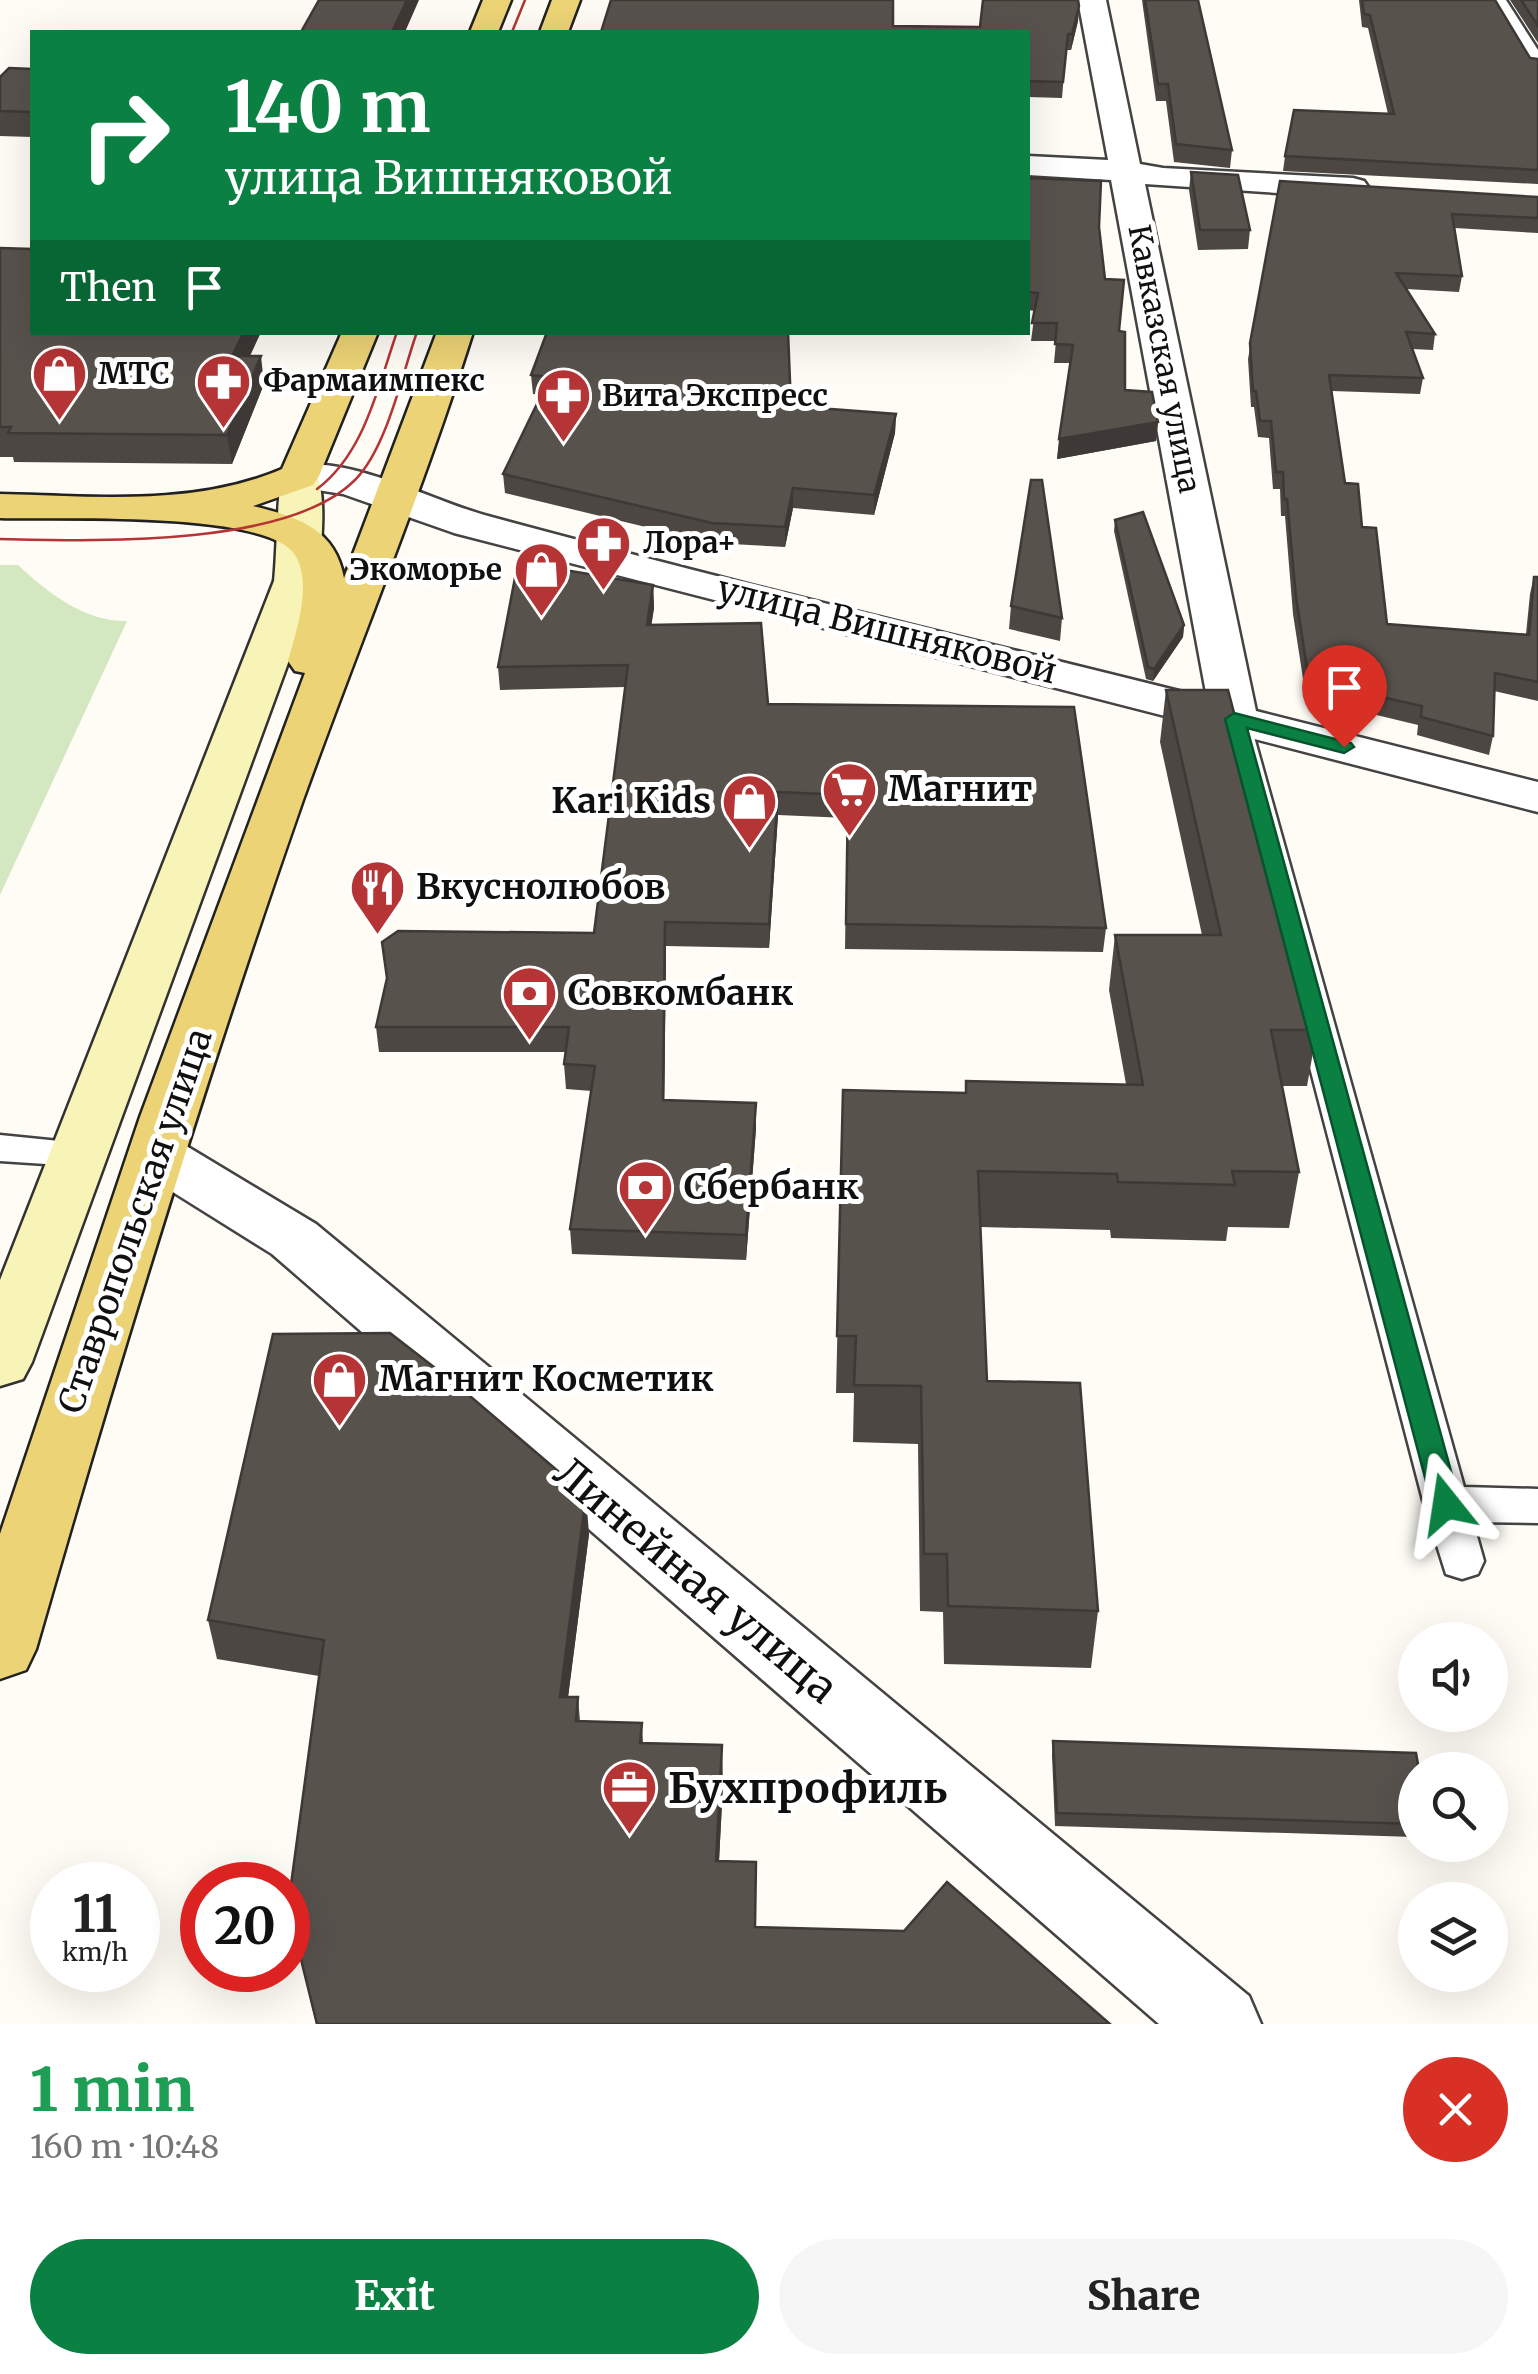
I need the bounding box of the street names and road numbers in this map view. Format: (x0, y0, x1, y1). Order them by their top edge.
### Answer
street label: Кавказская улица (1120, 221, 1210, 496)
street label: улица Вишняковой (713, 567, 1061, 693)
street label: Ставропольская улица (48, 1023, 222, 1419)
street label: Линейная улица (544, 1446, 848, 1714)

